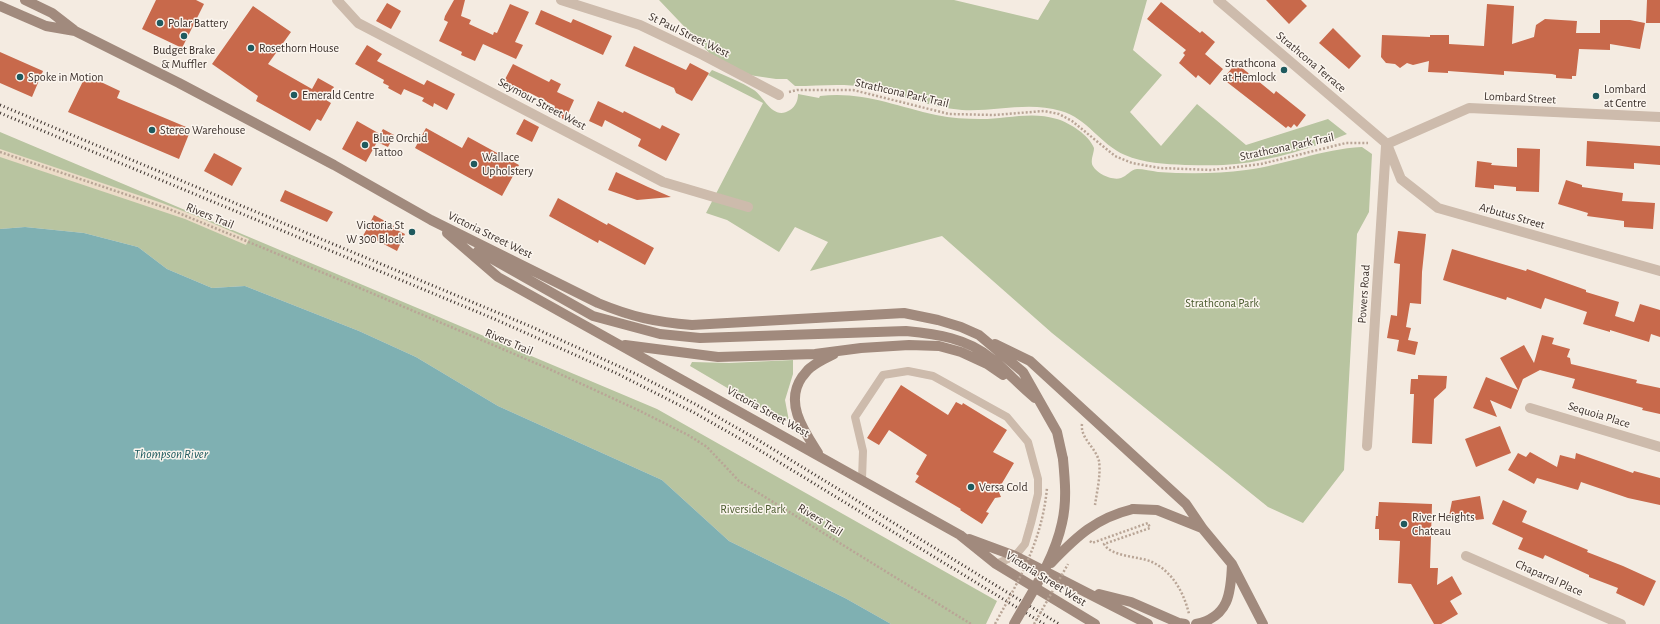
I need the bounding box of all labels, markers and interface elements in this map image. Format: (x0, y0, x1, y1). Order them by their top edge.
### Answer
street label: St Paul Street West (646, 9, 732, 61)
place label: Polar Battery (168, 16, 228, 30)
marker: Polar Battery (155, 18, 165, 28)
street label: Strathcona Terrace (1273, 29, 1349, 95)
marker: Budget Brake & Muffler (179, 31, 189, 41)
place label: Rosethorn House (259, 41, 339, 55)
place label: Budget Brake & Muffler (153, 43, 215, 71)
marker: Rosethorn House (246, 43, 256, 53)
place label: Strathcona at Hemlock (1223, 56, 1276, 84)
marker: Strathcona at Hemlock (1279, 65, 1289, 75)
place label: Spoke in Motion (28, 70, 103, 84)
marker: Spoke in Motion (15, 72, 25, 82)
street label: Seymour Street West (496, 75, 588, 133)
street label: Strathcona Park Trail (854, 75, 950, 111)
place label: Lombard at Centre (1604, 82, 1646, 110)
place label: Emerald Centre (302, 88, 374, 102)
street label: Lombard Street (1484, 89, 1556, 107)
marker: Emerald Centre (289, 90, 299, 100)
marker: Lombard at Centre (1591, 91, 1601, 101)
place label: Stereo Warehouse (160, 123, 245, 137)
marker: Stereo Warehouse (147, 125, 157, 135)
street label: Strathcona Park Trail (1239, 130, 1335, 164)
place label: Blue Orchid Tattoo (373, 131, 427, 159)
marker: Blue Orchid Tattoo (360, 140, 370, 150)
place label: Wallace Upholstery (482, 150, 533, 178)
marker: Wallace Upholstery (469, 159, 479, 169)
street label: Rivers Trail (184, 200, 236, 232)
street label: Arbutus Street (1478, 200, 1546, 232)
street label: Victoria Street West (445, 208, 535, 262)
place label: Victoria St W 300 Block (346, 218, 404, 246)
marker: Victoria St W 300 Block (407, 227, 417, 237)
street label: Powers Road (1355, 264, 1373, 324)
park label: Strathcona Park (1185, 296, 1259, 310)
street label: Rivers Trail (483, 325, 535, 359)
street label: Victoria Street West (724, 383, 812, 441)
street label: Sequoia Place (1566, 399, 1632, 431)
water label: Thompson River (134, 446, 208, 462)
place label: Versa Cold (979, 480, 1028, 494)
marker: Versa Cold (966, 482, 976, 492)
street label: Rivers Trail (795, 500, 845, 540)
park label: Riverside Park (720, 502, 786, 516)
place label: River Heights Chateau (1412, 510, 1475, 538)
marker: River Heights Chateau (1399, 519, 1409, 529)
street label: Victoria Street West (1003, 548, 1089, 610)
street label: Chaparral Place (1513, 557, 1585, 599)

